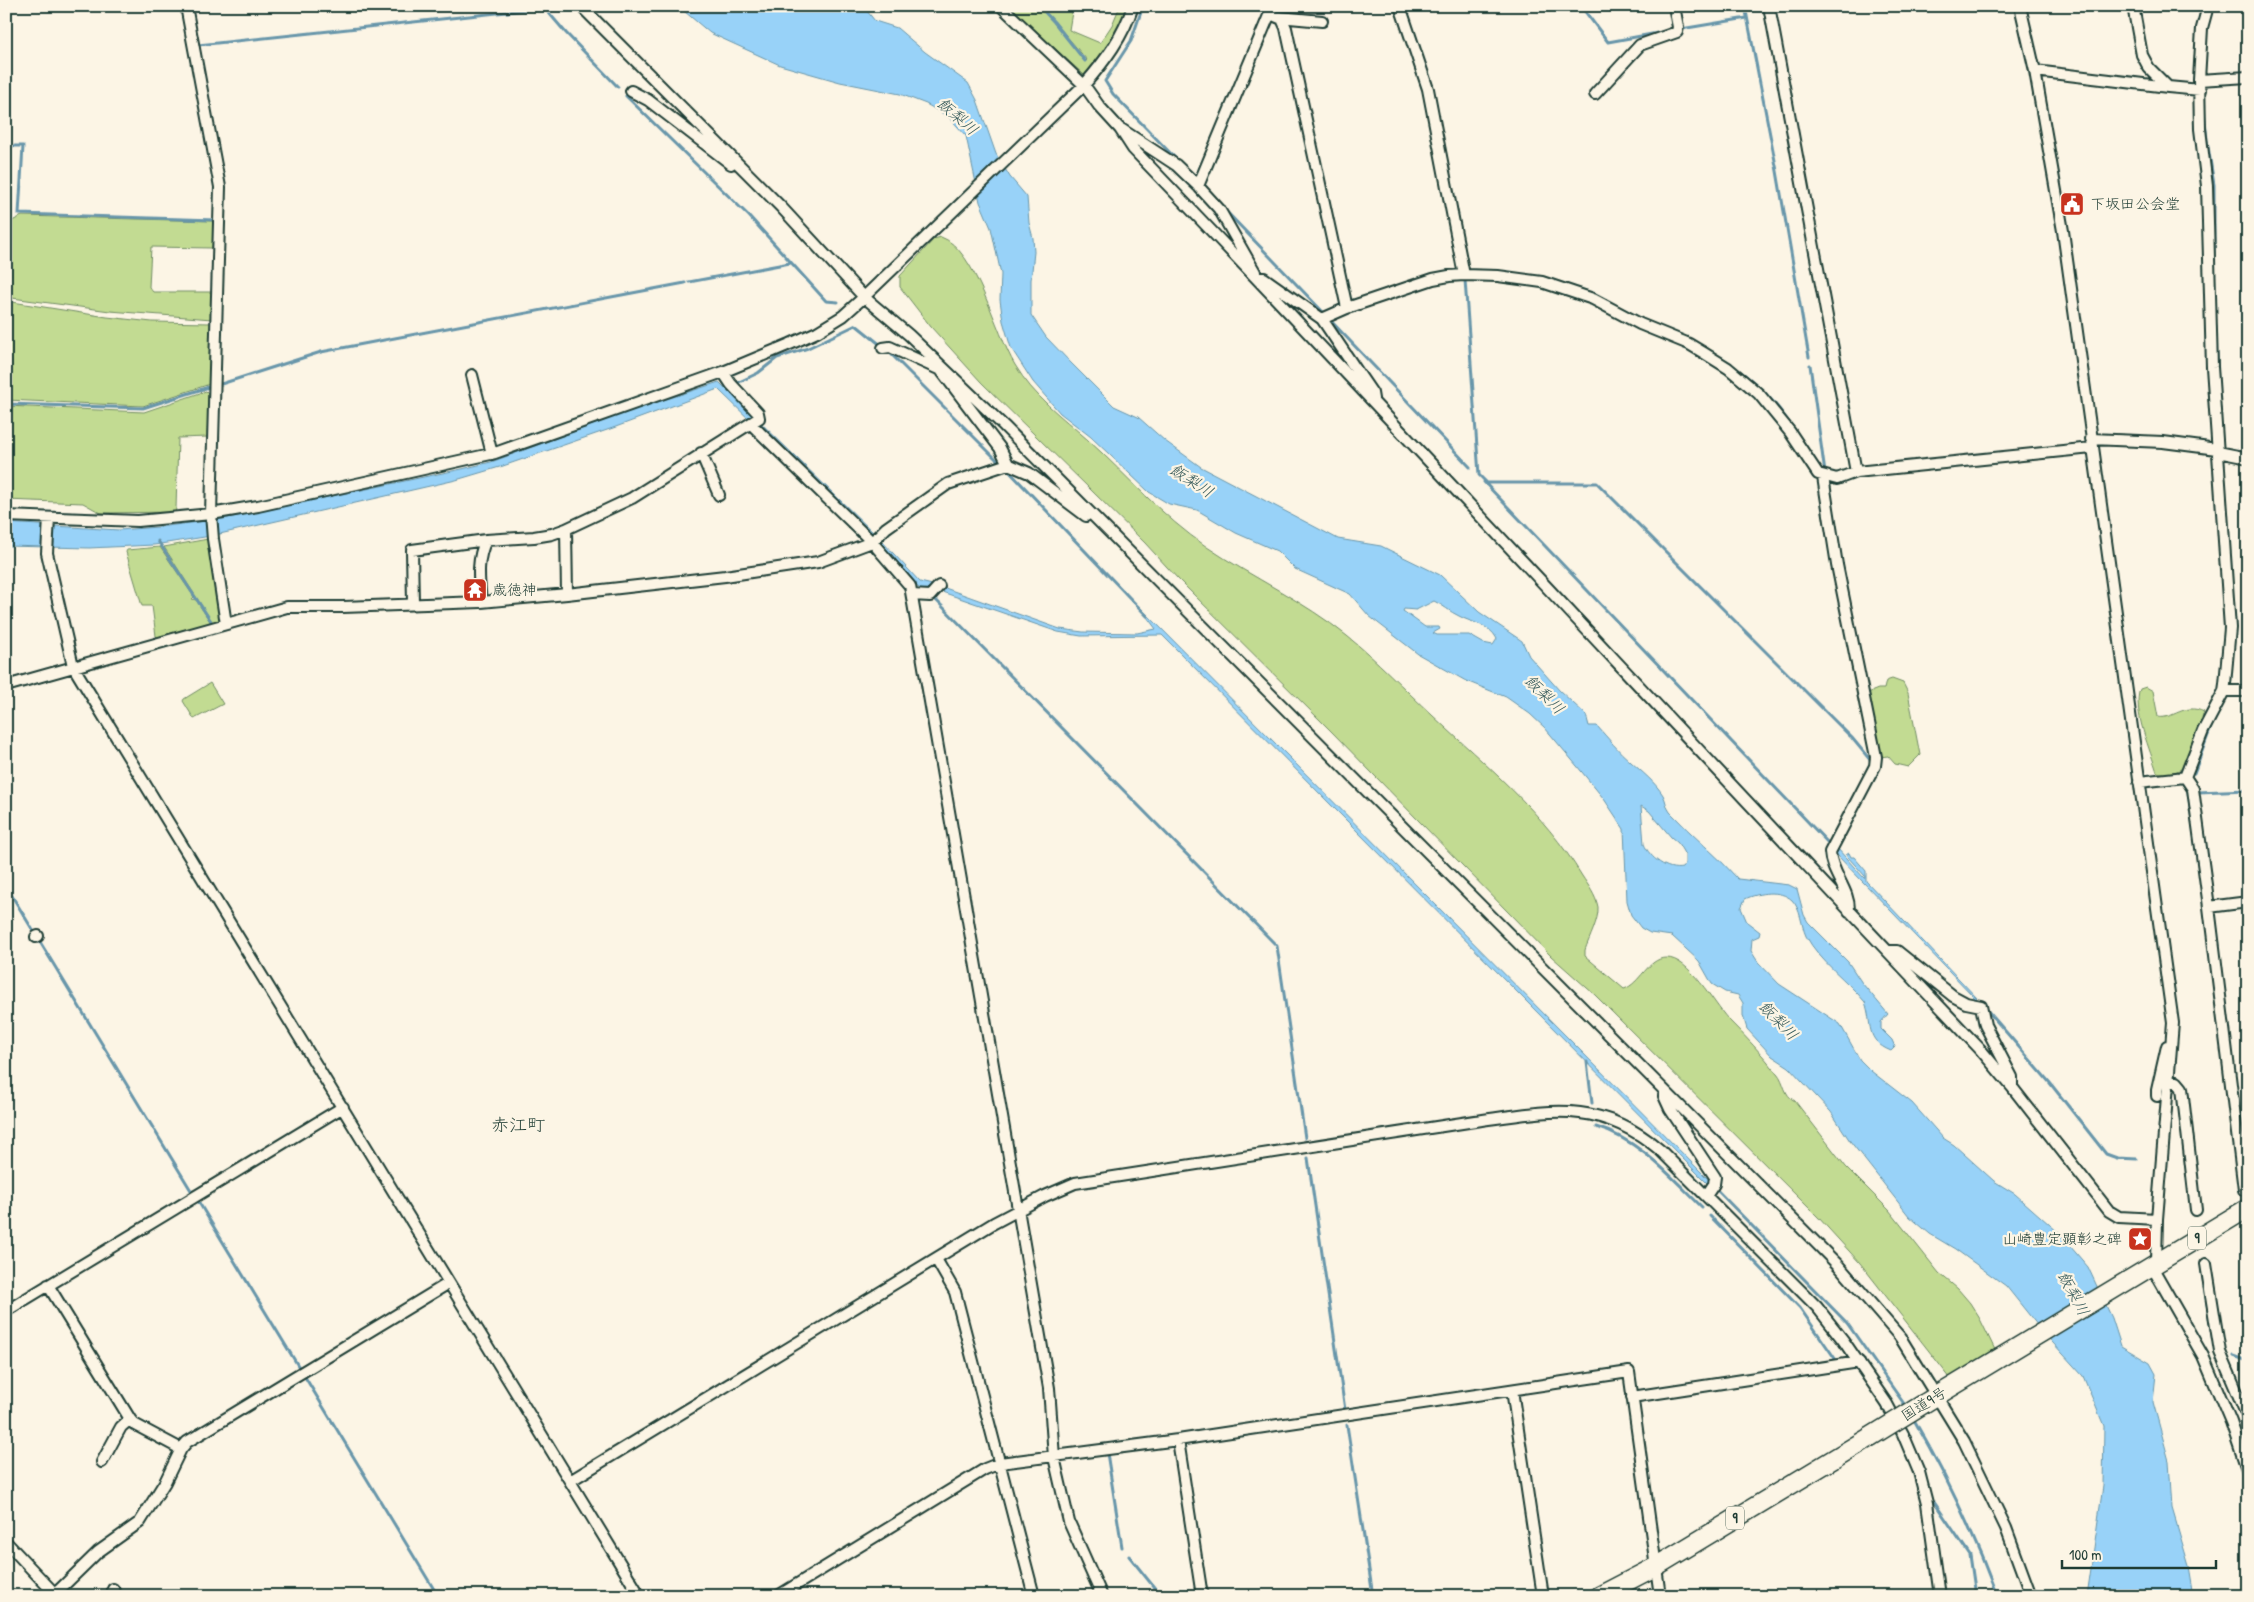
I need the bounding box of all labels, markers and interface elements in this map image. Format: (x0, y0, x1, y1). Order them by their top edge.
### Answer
water label: 飯梨川 (933, 92, 983, 140)
public building icon: 下坂田公会堂 (2059, 191, 2085, 217)
place label: 下坂田公会堂 (2090, 193, 2180, 214)
water label: 飯梨川 (1166, 458, 1218, 502)
temple icon: 歳徳神 (462, 577, 488, 603)
place label: 歳徳神 (492, 579, 537, 600)
water label: 飯梨川 (1520, 669, 1570, 719)
water label: 飯梨川 (1754, 995, 1804, 1045)
district label: 赤江町 (491, 1112, 545, 1137)
place icon: 山崎豊定顕彰之碑 (2127, 1226, 2153, 1252)
road number: 9 (2188, 1226, 2206, 1250)
place label: 山崎豊定顕彰之碑 (2002, 1228, 2122, 1249)
water label: 飯梨川 (2053, 1267, 2095, 1319)
street label: 国道9号 (1897, 1381, 1951, 1426)
road number: 9 (1726, 1506, 1744, 1530)
scale bar (2062, 1537, 2215, 1569)
text: 100 m (2069, 1544, 2102, 1565)

